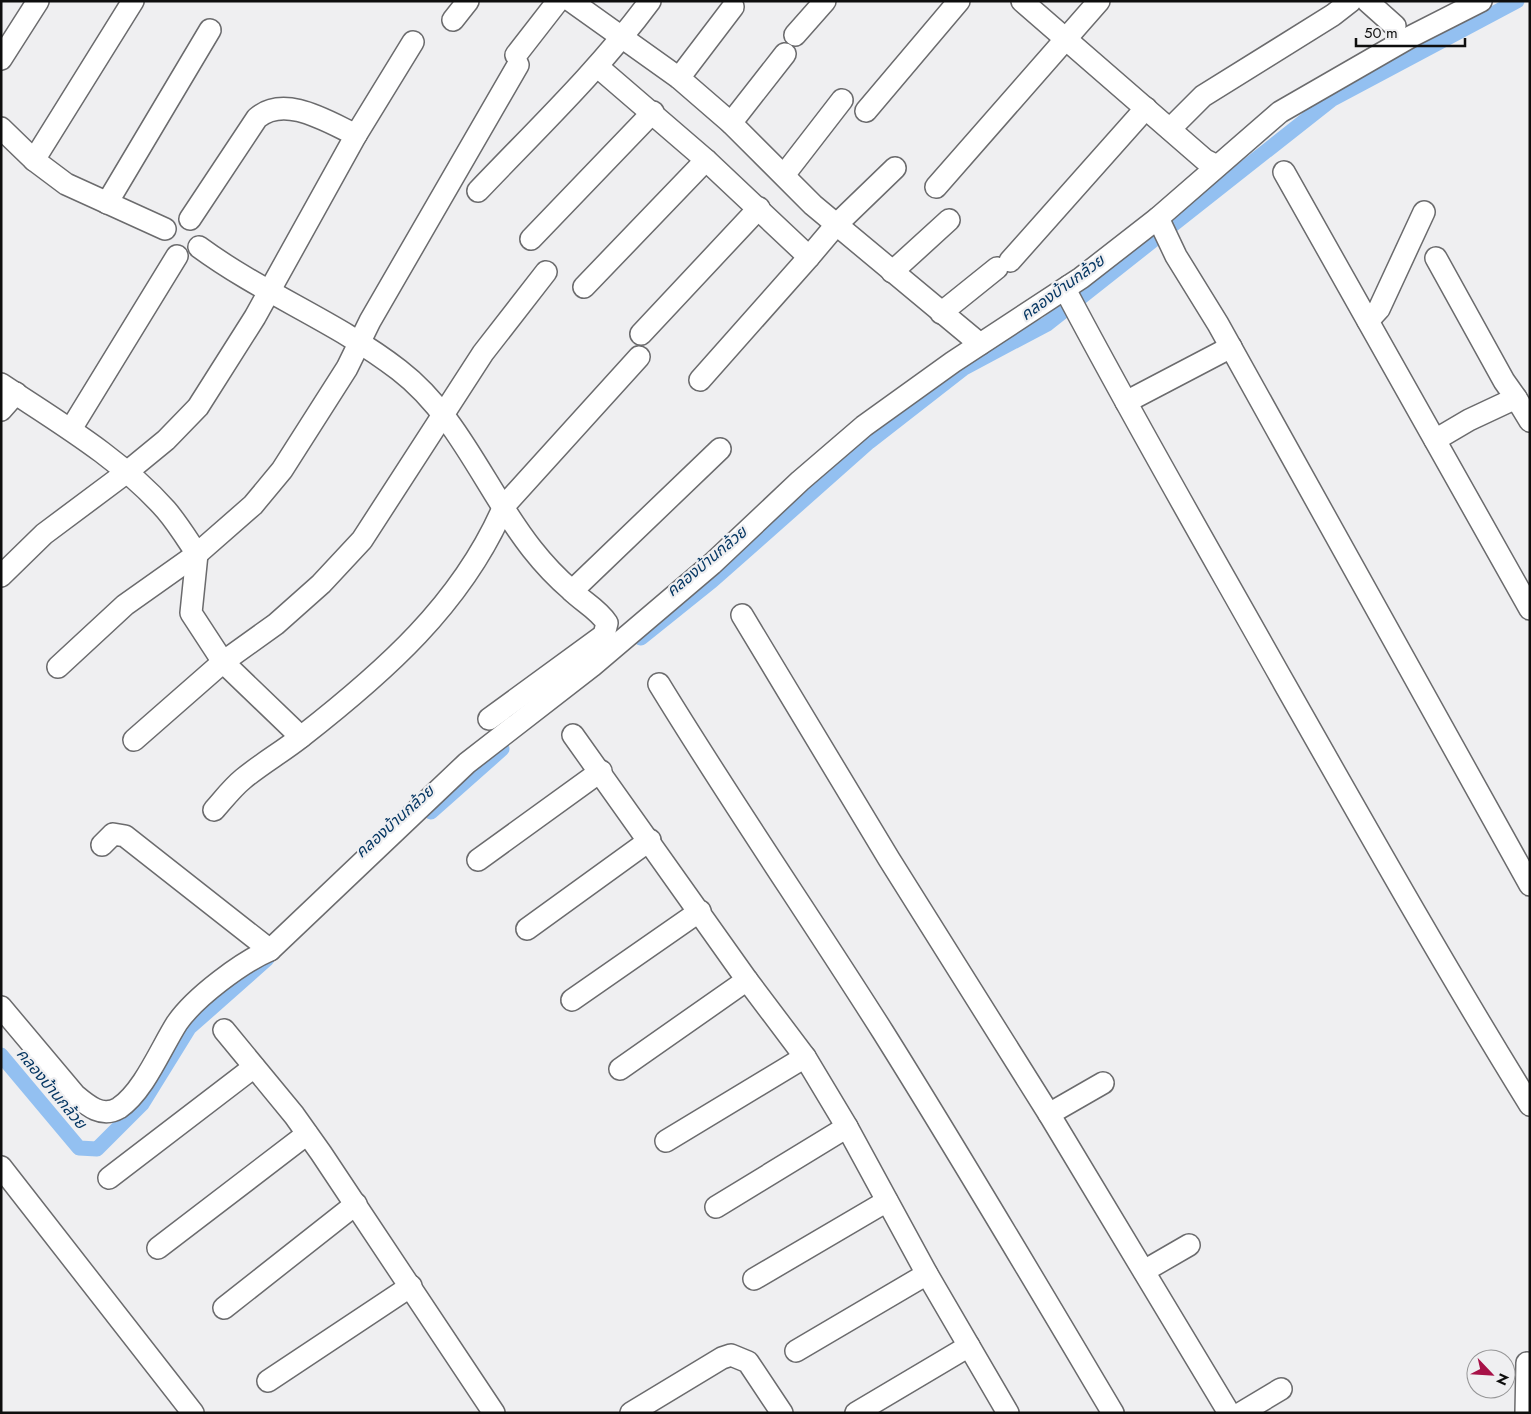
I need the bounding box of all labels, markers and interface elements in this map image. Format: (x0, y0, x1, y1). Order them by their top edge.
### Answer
scale bar (1356, 15, 1465, 47)
text: 50 m (1364, 22, 1398, 44)
water label: คลองบ้านกล้วย (1016, 248, 1110, 326)
water label: คลองบ้านกล้วย (661, 520, 753, 602)
water label: คลองบ้านกล้วย (350, 779, 440, 863)
water label: คลองบ้านกล้วย (11, 1043, 93, 1135)
north arrow (1466, 1349, 1516, 1399)
text: N (1491, 1370, 1514, 1389)

